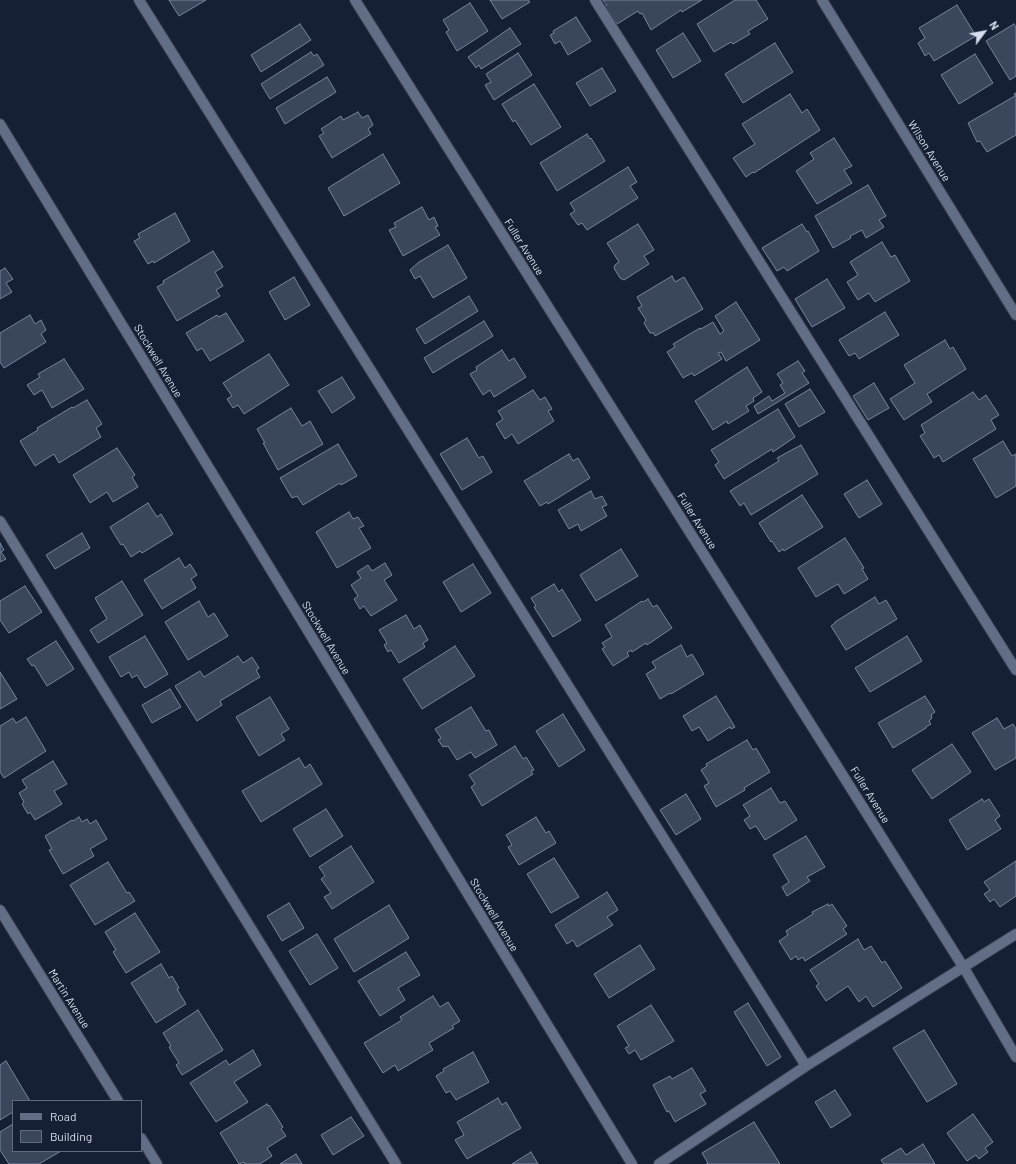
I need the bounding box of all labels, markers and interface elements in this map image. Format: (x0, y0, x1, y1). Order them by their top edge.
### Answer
north arrow (964, 12, 1004, 52)
text: N (987, 19, 1002, 32)
street label: Wilson Avenue (905, 118, 953, 184)
street label: Fuller Avenue (501, 216, 547, 278)
street label: Stockwell Avenue (131, 322, 185, 400)
street label: Fuller Avenue (674, 490, 720, 552)
street label: Stockwell Avenue (299, 599, 353, 677)
street label: Fuller Avenue (847, 764, 893, 826)
street label: Stockwell Avenue (467, 876, 521, 954)
street label: Martin Avenue (46, 967, 92, 1031)
legend (12, 1100, 142, 1152)
text: Road (50, 1109, 77, 1123)
text: Building (50, 1129, 92, 1143)

